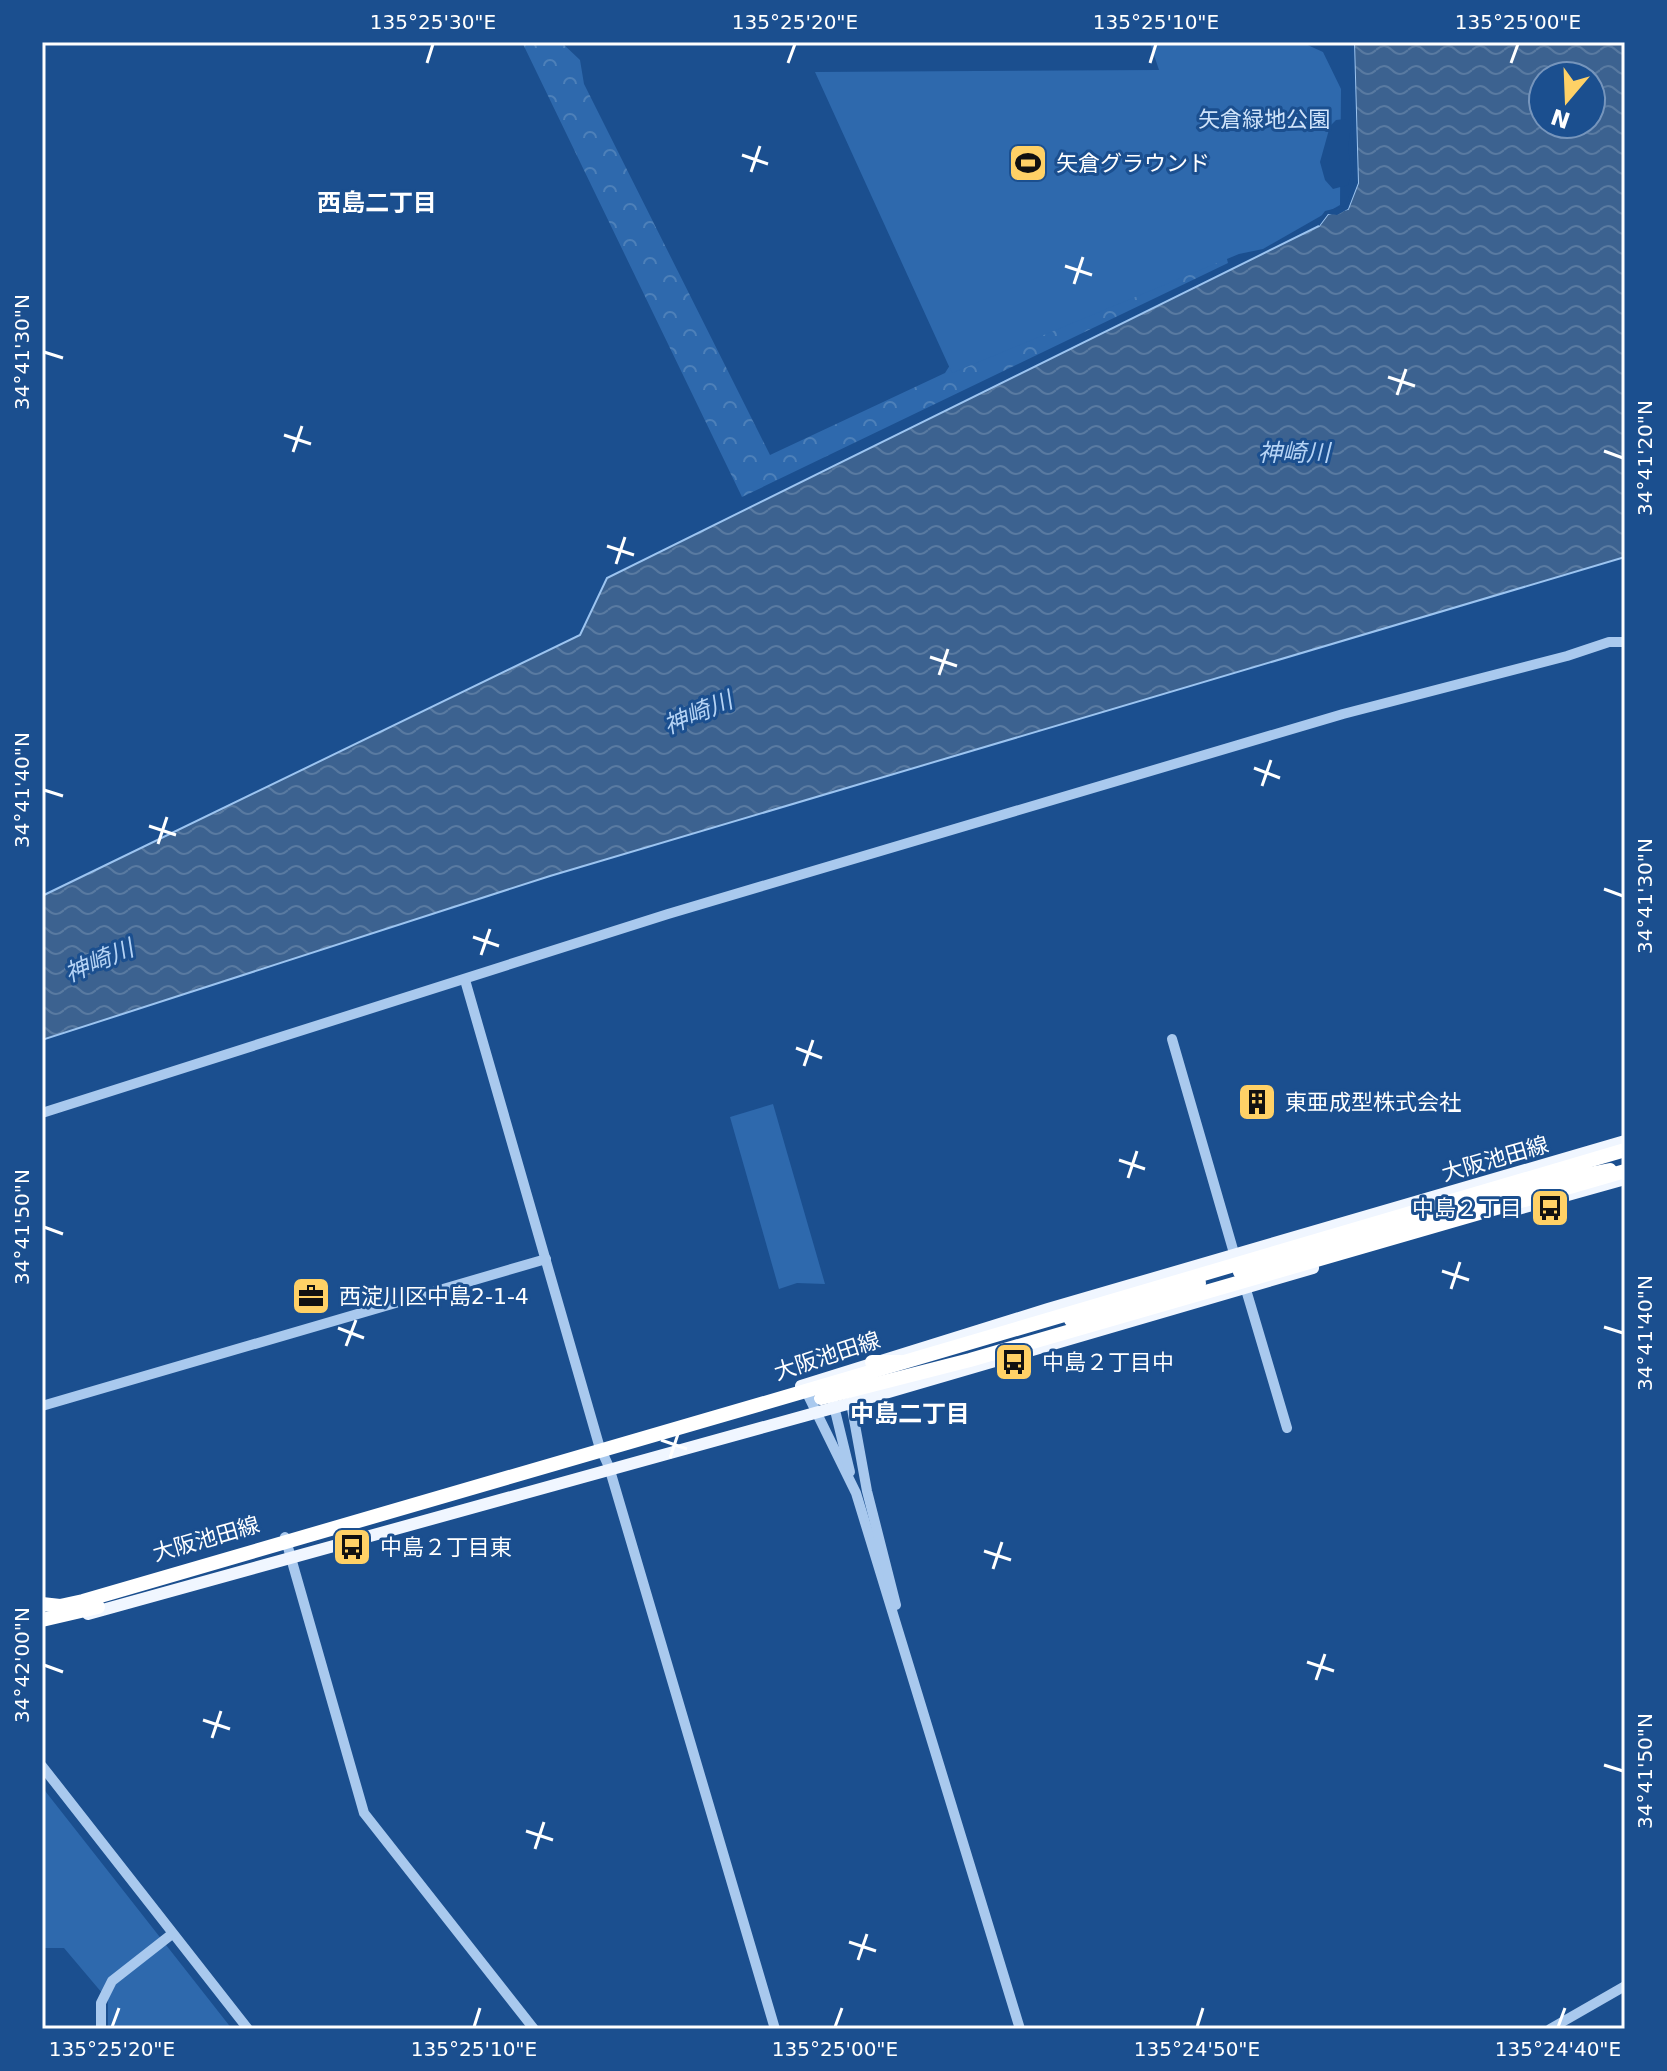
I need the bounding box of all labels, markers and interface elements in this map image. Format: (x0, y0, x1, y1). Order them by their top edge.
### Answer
text: 135°25'30"E (370, 10, 496, 34)
text: 135°25'20"E (732, 10, 858, 34)
text: 135°25'10"E (1093, 10, 1219, 34)
text: 135°25'00"E (1455, 10, 1581, 34)
north arrow (1527, 60, 1607, 140)
text: N (1548, 104, 1573, 133)
park label: 矢倉緑地公園 (1198, 107, 1330, 132)
sports icon: 矢倉グラウンド (1007, 142, 1049, 184)
place label: 矢倉グラウンド (1056, 151, 1210, 176)
district label: 西島二丁目 (317, 189, 437, 217)
text: 34°41'30"N (10, 294, 34, 410)
text: 34°41'20"N (1633, 400, 1657, 516)
water label: 神崎川 (1258, 439, 1333, 467)
water label: 神崎川 (659, 685, 739, 740)
text: 34°41'40"N (10, 732, 34, 848)
text: 34°41'30"N (1633, 838, 1657, 954)
water label: 神崎川 (60, 933, 140, 988)
building icon: 東亜成型株式会社 (1236, 1081, 1278, 1123)
place label: 東亜成型株式会社 (1285, 1090, 1461, 1115)
street label: 大阪池田線 (1439, 1132, 1551, 1186)
text: 34°41'50"N (10, 1169, 34, 1285)
bus stop icon: 中島２丁目 (1529, 1187, 1571, 1229)
place label: 中島２丁目 (1412, 1196, 1522, 1221)
office icon: 西淀川区中島2-1-4 (290, 1275, 332, 1317)
text: 34°41'40"N (1633, 1275, 1657, 1391)
place label: 西淀川区中島2-1-4 (339, 1284, 529, 1309)
street label: 大阪池田線 (771, 1327, 883, 1385)
bus stop icon: 中島２丁目中 (993, 1341, 1035, 1383)
place label: 中島２丁目中 (1042, 1350, 1174, 1375)
district label: 中島二丁目 (850, 1400, 970, 1428)
street label: 大阪池田線 (150, 1512, 262, 1566)
bus stop icon: 中島２丁目東 (331, 1526, 373, 1568)
place label: 中島２丁目東 (380, 1535, 512, 1560)
text: 34°42'00"N (10, 1607, 34, 1723)
text: 34°41'50"N (1633, 1713, 1657, 1829)
text: 135°25'20"E (49, 2037, 175, 2061)
text: 135°25'10"E (411, 2037, 537, 2061)
text: 135°25'00"E (772, 2037, 898, 2061)
text: 135°24'50"E (1134, 2037, 1260, 2061)
text: 135°24'40"E (1495, 2037, 1621, 2061)

